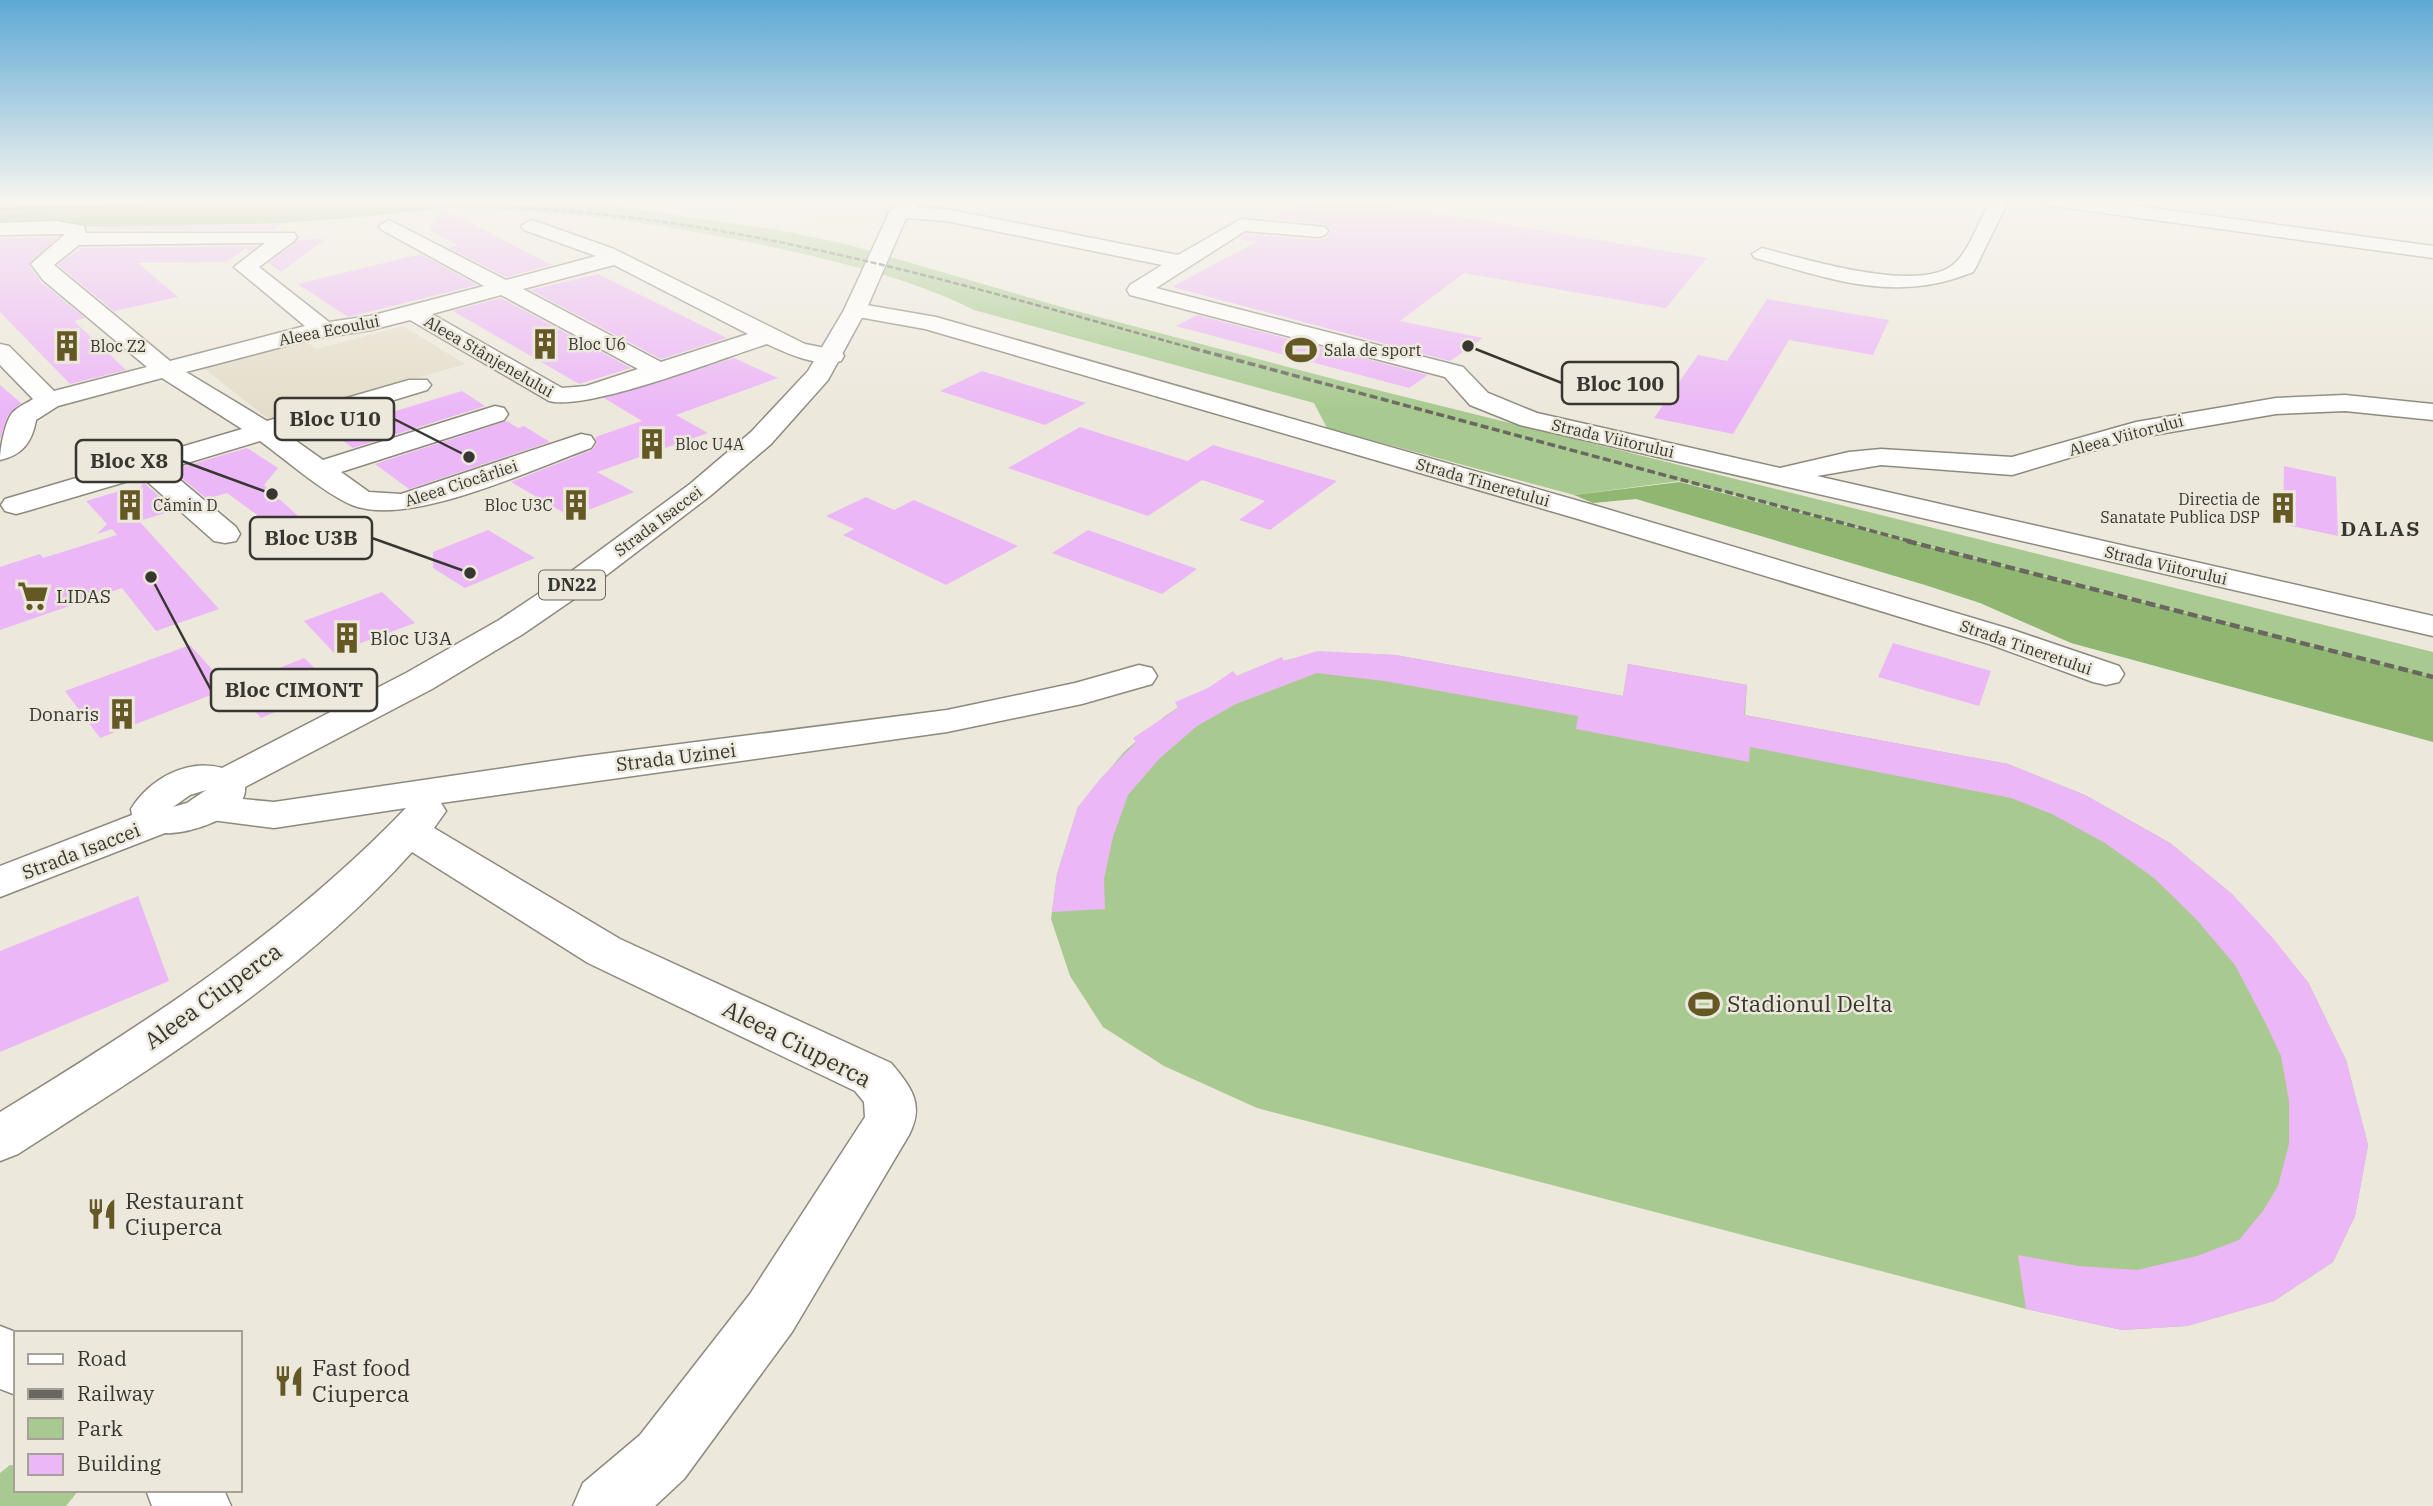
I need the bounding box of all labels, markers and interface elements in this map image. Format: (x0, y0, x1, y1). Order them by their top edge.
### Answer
street label: Aleea Ecoului (277, 310, 381, 350)
street label: Aleea Stânjenelului (421, 311, 557, 401)
building icon: Bloc U6 (528, 327, 562, 361)
building icon: Bloc Z2 (50, 329, 84, 363)
sports icon: Sala de sport (1284, 333, 1318, 367)
place label: Bloc U6 (568, 334, 626, 354)
place label: Bloc Z2 (90, 336, 146, 356)
place label: Sala de sport (1324, 340, 1421, 360)
callout: Bloc 100 (1562, 362, 1678, 404)
text: Bloc 100 (1576, 369, 1664, 397)
callout: Bloc U10 (275, 398, 394, 440)
text: Bloc U10 (289, 404, 381, 432)
street label: Aleea Viitorului (2067, 410, 2185, 460)
street label: Strada Viitorului (1550, 414, 1676, 462)
building icon: Bloc U4A (635, 427, 669, 461)
place label: Bloc U4A (675, 434, 744, 454)
callout: Bloc X8 (76, 440, 182, 482)
text: Bloc X8 (90, 446, 168, 474)
street label: Strada Tineretului (1414, 453, 1552, 511)
street label: Aleea Ciocârliei (402, 455, 520, 511)
street label: Strada Isaccei (610, 481, 706, 561)
building icon: Cămin D (113, 488, 147, 522)
building icon: Bloc U3C (559, 488, 593, 522)
place label: Directia de Sanatate Publica DSP (2100, 489, 2260, 527)
building icon: Directia de Sanatate Publica DSP (2266, 491, 2300, 525)
place label: Cămin D (153, 495, 217, 515)
place label: Bloc U3C (485, 495, 553, 515)
district label: DALAS (2341, 514, 2421, 542)
callout: Bloc U3B (250, 517, 372, 559)
text: Bloc U3B (264, 523, 358, 551)
street label: Strada Viitorului (2103, 541, 2229, 589)
road number: DN22 (539, 570, 605, 600)
supermarket icon: LIDAS (16, 579, 50, 613)
place label: LIDAS (56, 584, 111, 608)
street label: Strada Tineretului (1957, 615, 2095, 679)
building icon: Bloc U3A (330, 621, 364, 655)
place label: Bloc U3A (370, 626, 452, 650)
callout: Bloc CIMONT (211, 669, 377, 711)
text: Bloc CIMONT (225, 675, 363, 703)
building icon: Donaris (105, 697, 139, 731)
place label: Donaris (29, 702, 99, 726)
street label: Strada Uzinei (615, 738, 737, 776)
street label: Strada Isaccei (19, 817, 143, 885)
street label: Aleea Ciuperca (138, 935, 287, 1055)
sports icon: Stadionul Delta (1687, 987, 1721, 1021)
place label: Stadionul Delta (1727, 988, 1893, 1018)
street label: Aleea Ciuperca (718, 993, 877, 1093)
place label: Restaurant Ciuperca (125, 1185, 244, 1241)
restaurant icon: Restaurant Ciuperca (85, 1197, 119, 1231)
legend (14, 1331, 242, 1492)
text: Road (77, 1344, 127, 1372)
place label: Fast food Ciuperca (312, 1352, 411, 1408)
restaurant icon: Fast food Ciuperca (272, 1364, 306, 1398)
text: Railway (77, 1379, 155, 1407)
text: Park (77, 1414, 124, 1442)
text: Building (77, 1449, 162, 1477)

